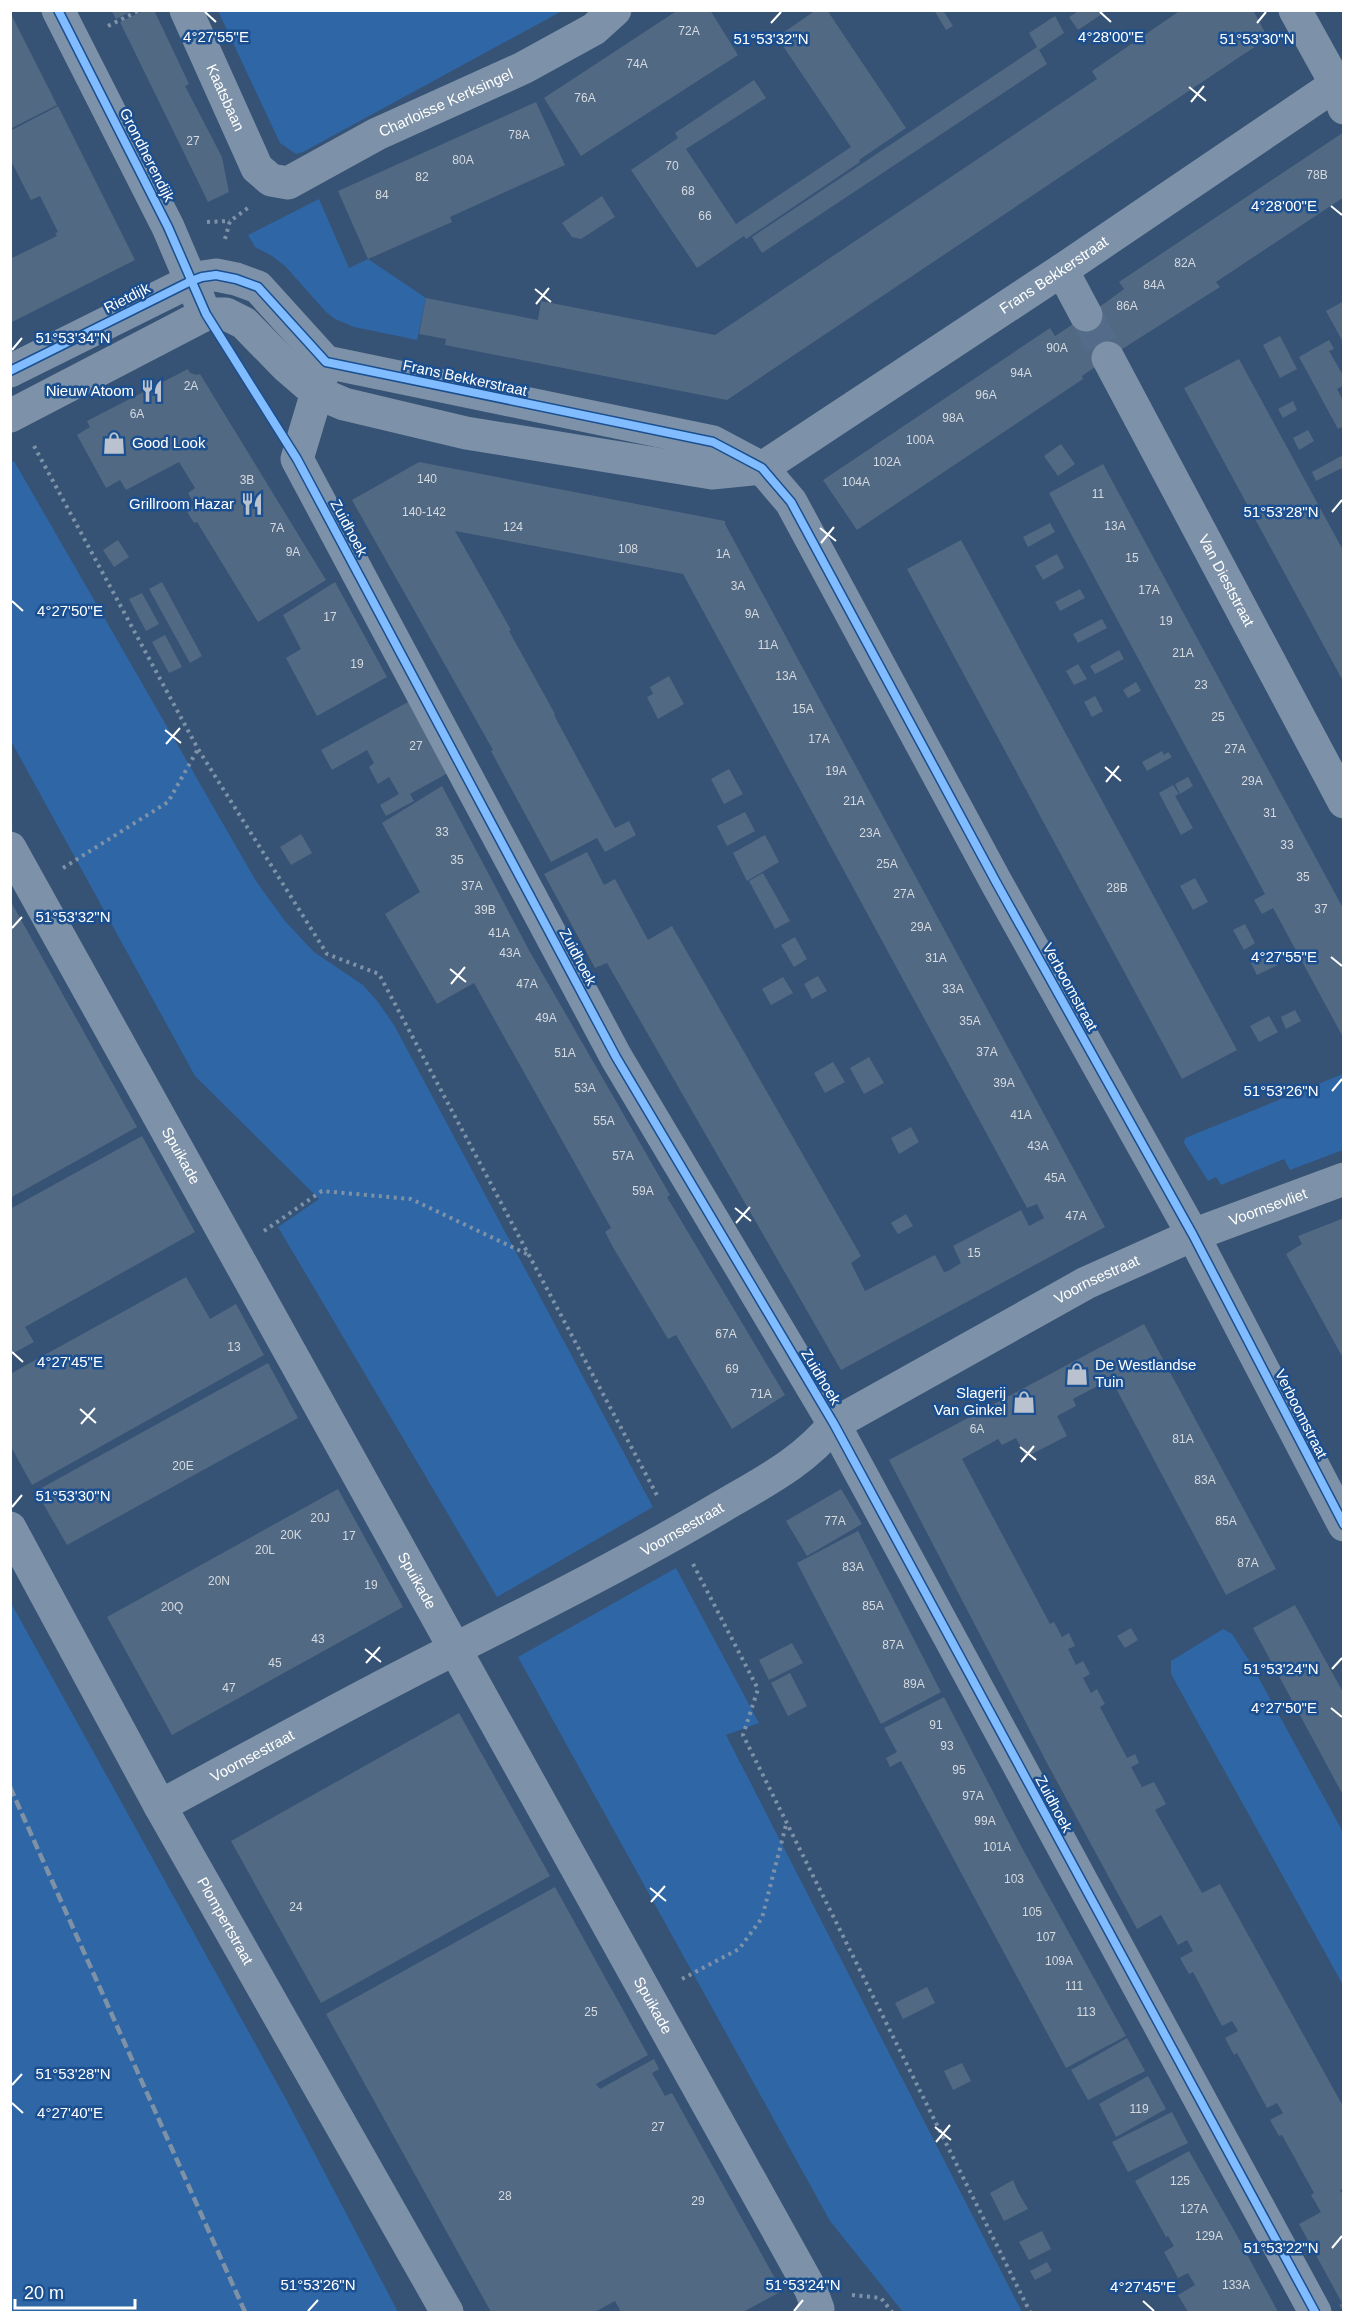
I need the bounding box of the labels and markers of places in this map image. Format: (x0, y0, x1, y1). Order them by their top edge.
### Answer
restaurant icon: Nieuw Atoom (139, 378, 165, 404)
place label: Nieuw Atoom (46, 382, 134, 399)
shop icon: Good Look (101, 430, 127, 456)
place label: Good Look (132, 434, 206, 451)
restaurant icon: Grillroom Hazar (239, 491, 265, 517)
place label: Grillroom Hazar (129, 495, 234, 512)
place label: De Westlandse Tuin (1095, 1356, 1196, 1390)
shop icon: De Westlandse Tuin (1064, 1361, 1090, 1387)
place label: Slagerij Van Ginkel (934, 1384, 1006, 1418)
shop icon: Slagerij Van Ginkel (1011, 1389, 1037, 1415)

